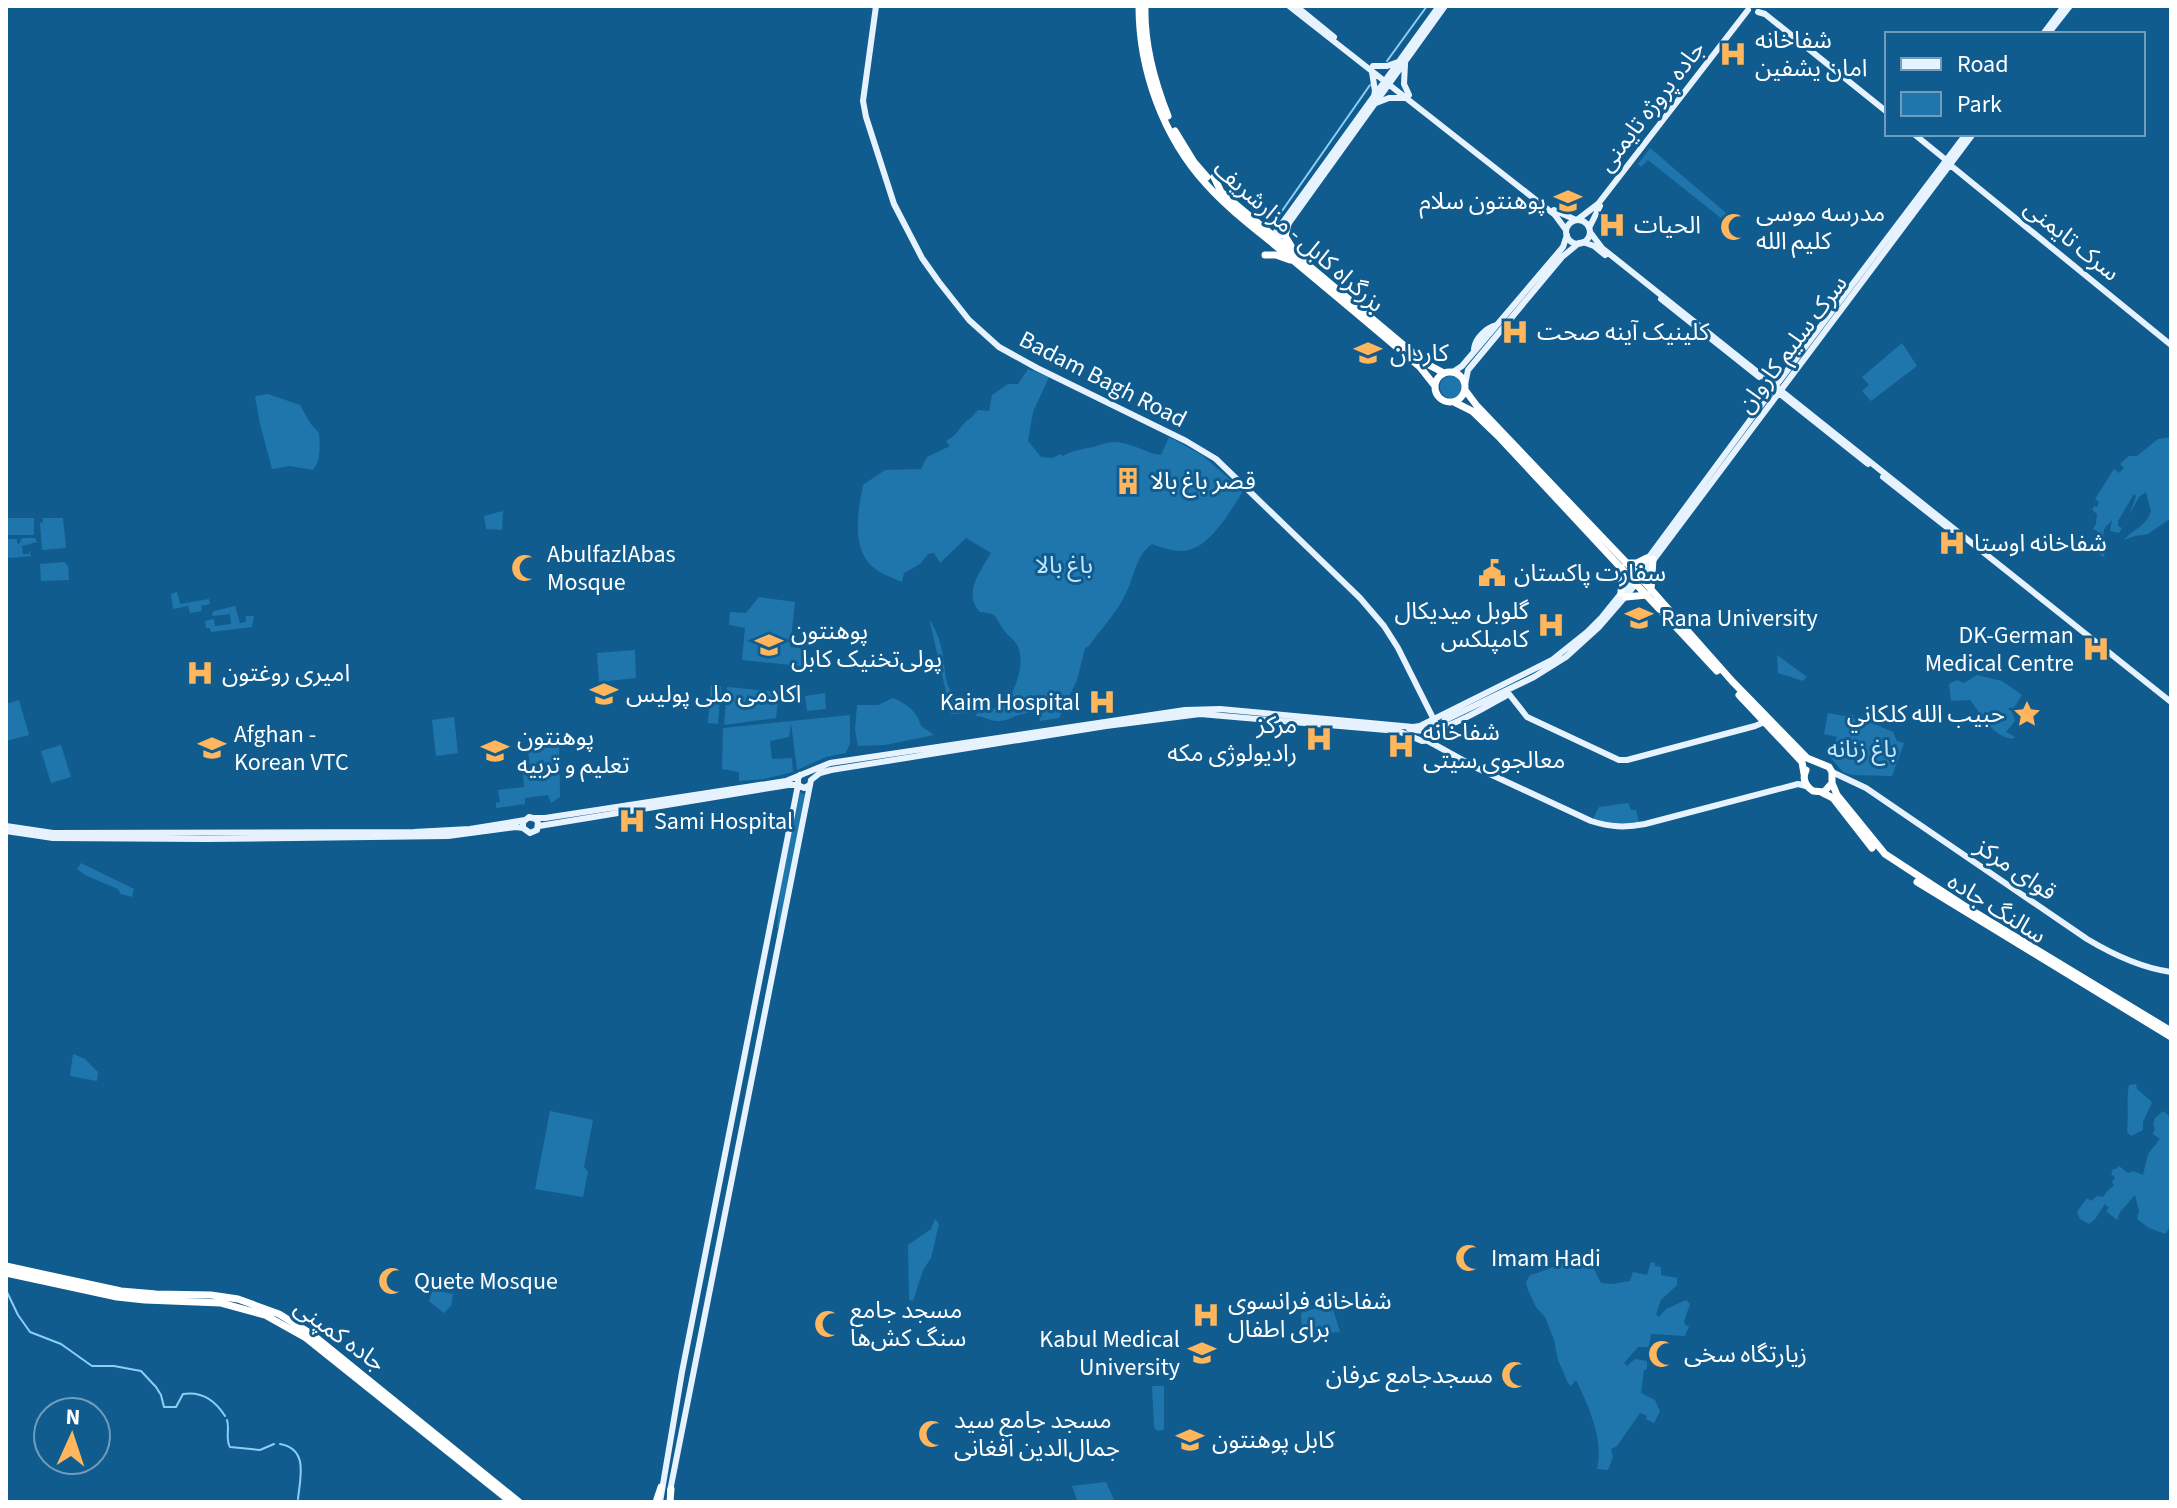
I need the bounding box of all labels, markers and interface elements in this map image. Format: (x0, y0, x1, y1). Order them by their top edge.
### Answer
place label: شفاخانه امان یشفین (1755, 23, 1867, 86)
legend (1885, 32, 2145, 136)
street label: جاده پروژه تایمنی (1589, 33, 1714, 179)
hospital icon: شفاخانه امان یشفین (1718, 39, 1748, 69)
text: Road (1957, 47, 2009, 82)
text: Park (1957, 87, 2002, 122)
street label: بزرگراه کابل - مزارشریف (1205, 152, 1392, 321)
place label: پوهنتون سلام (1419, 184, 1546, 219)
school or university icon: پوهنتون سلام (1553, 186, 1583, 216)
street label: سرک تایمنی (2016, 191, 2127, 290)
place label: مدرسه موسی کلیم الله (1756, 196, 1885, 259)
place label: الحیات (1634, 208, 1701, 243)
hospital icon: الحیات (1597, 210, 1627, 240)
mosque icon: مدرسه موسی کلیم الله (1719, 212, 1749, 242)
street label: سرک سلیم کاروان (1729, 268, 1856, 421)
place label: کلینیک آینه صحت (1537, 315, 1710, 350)
hospital icon: کلینیک آینه صحت (1500, 317, 1530, 347)
street label: Badam Bagh Road (1013, 322, 1193, 437)
place label: کاردان (1390, 336, 1450, 371)
school or university icon: کاردان (1353, 338, 1383, 368)
place label: قصر باغ بالا (1150, 464, 1256, 499)
building icon: قصر باغ بالا (1113, 466, 1143, 496)
place label: شفاخانه اوستا (1974, 526, 2107, 561)
hospital icon: شفاخانه اوستا (1937, 528, 1967, 558)
place label: AbulfazlAbas Mosque (547, 537, 676, 600)
park label: باغ بالا (1035, 548, 1093, 583)
mosque icon: AbulfazlAbas Mosque (510, 553, 540, 583)
place label: سفارت پاکستان (1514, 556, 1666, 591)
public building icon: سفارت پاکستان (1477, 558, 1507, 588)
place label: گلوبل میدیکال کامپلکس (1394, 594, 1530, 657)
place label: Rana University (1661, 601, 1818, 636)
school or university icon: Rana University (1624, 603, 1654, 633)
hospital icon: گلوبل میدیکال کامپلکس (1536, 610, 1566, 640)
place label: پوهنتون پولی‌تخنیک کابل (791, 614, 942, 677)
place label: DK-German Medical Centre (1925, 618, 2074, 681)
school or university icon: پوهنتون پولی‌تخنیک کابل (754, 630, 784, 660)
hospital icon: DK-German Medical Centre (2081, 634, 2111, 664)
place label: امیری روغتون (222, 656, 350, 691)
hospital icon: امیری روغتون (185, 658, 215, 688)
place label: اکادمی ملی پولیس (626, 677, 802, 712)
school or university icon: اکادمی ملی پولیس (589, 679, 619, 709)
place label: Kaim Hospital (940, 685, 1080, 720)
hospital icon: Kaim Hospital (1087, 687, 1117, 717)
place label: حبيب الله کلکاني (1847, 697, 2005, 733)
place icon: حبيب الله کلکاني (2012, 699, 2042, 729)
place label: مرکز رادیولوژی مکه (1167, 708, 1297, 771)
place label: شفاخانه معالجوی سیتی (1423, 715, 1565, 778)
place label: Afghan - Korean VTC (234, 717, 349, 780)
place label: پوهنتون تعلیم و تربیه (517, 720, 630, 783)
hospital icon: مرکز رادیولوژی مکه (1304, 724, 1334, 754)
hospital icon: شفاخانه معالجوی سیتی (1386, 731, 1416, 761)
park label: باغ زنانه (1827, 732, 1897, 767)
school or university icon: Afghan - Korean VTC (197, 733, 227, 763)
school or university icon: پوهنتون تعلیم و تربیه (480, 736, 510, 766)
place label: Sami Hospital (654, 804, 793, 839)
hospital icon: Sami Hospital (617, 806, 647, 836)
street label: قوای مرکز (1967, 829, 2063, 909)
street label: سالنگ جاده (1940, 864, 2053, 953)
place label: Imam Hadi (1491, 1241, 1601, 1276)
mosque icon: Imam Hadi (1454, 1243, 1484, 1273)
place label: Quete Mosque (414, 1264, 558, 1299)
mosque icon: Quete Mosque (377, 1266, 407, 1296)
place label: شفاخانه فرانسوی برای اطفال (1228, 1284, 1392, 1347)
street label: جاده کمپنی (287, 1290, 393, 1381)
place label: مسجد جامع سنگ کش‌ها (850, 1293, 966, 1356)
hospital icon: شفاخانه فرانسوی برای اطفال (1191, 1300, 1221, 1330)
mosque icon: مسجد جامع سنگ کش‌ها (813, 1309, 843, 1339)
place label: Kabul Medical University (1039, 1322, 1180, 1385)
place label: زیارتگاه سخی (1684, 1337, 1807, 1372)
school or university icon: Kabul Medical University (1187, 1338, 1217, 1368)
mosque icon: زیارتگاه سخی (1647, 1339, 1677, 1369)
place label: مسجدجامع عرفان (1326, 1358, 1493, 1393)
mosque icon: مسجدجامع عرفان (1500, 1360, 1530, 1390)
north arrow (32, 1396, 112, 1476)
text: N (65, 1401, 81, 1433)
place label: مسجد جامع سید جمال‌الدین افغانی (954, 1403, 1120, 1466)
mosque icon: مسجد جامع سید جمال‌الدین افغانی (917, 1419, 947, 1449)
place label: کابل پوهنتون (1212, 1423, 1336, 1458)
school or university icon: کابل پوهنتون (1175, 1425, 1205, 1455)

